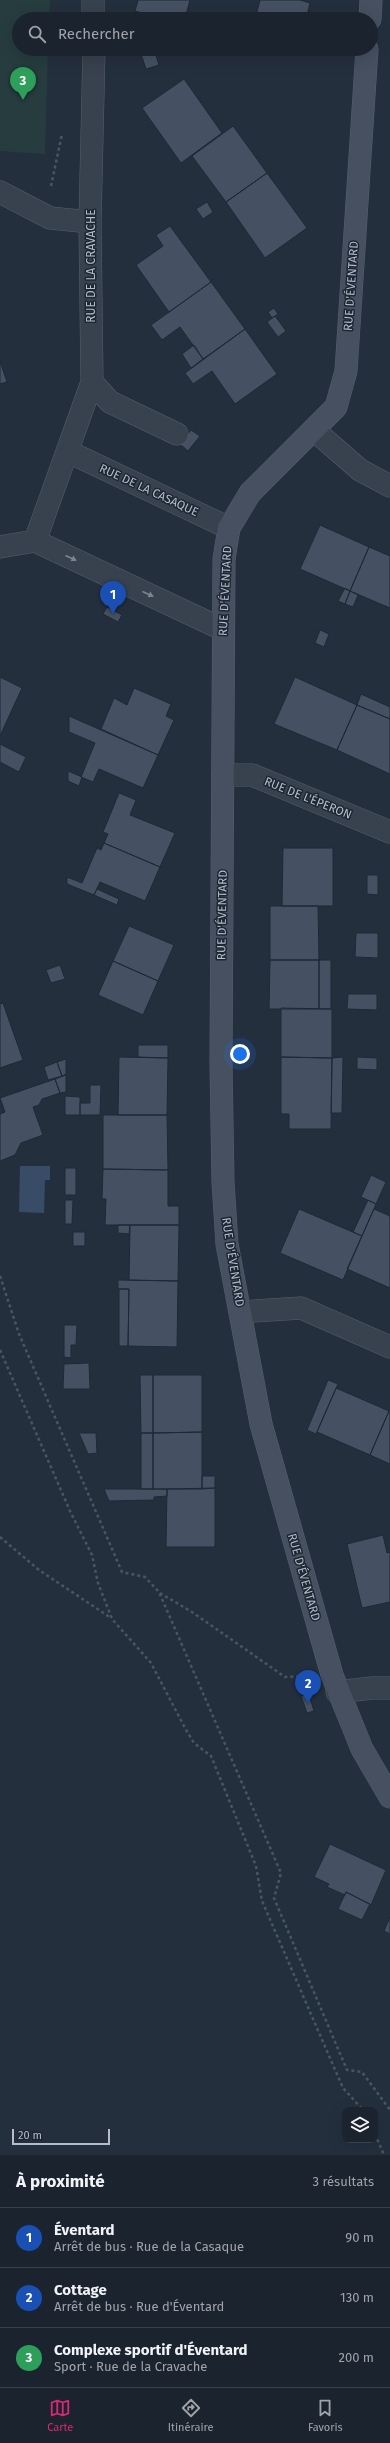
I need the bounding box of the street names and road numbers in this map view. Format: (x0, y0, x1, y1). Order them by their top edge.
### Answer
street label: RUE DE LA CRAVACHE (84, 209, 98, 323)
street label: RUE D'ÉVENTARD (340, 240, 361, 332)
street label: RUE DE LA CASAQUE (97, 461, 201, 519)
street label: RUE D'ÉVENTARD (215, 545, 234, 636)
street label: RUE DE L'ÉPERON (262, 773, 354, 822)
street label: RUE D'ÉVENTARD (213, 869, 230, 960)
street label: RUE D'ÉVENTARD (219, 1216, 248, 1308)
street label: RUE D'ÉVENTARD (285, 1531, 324, 1623)

